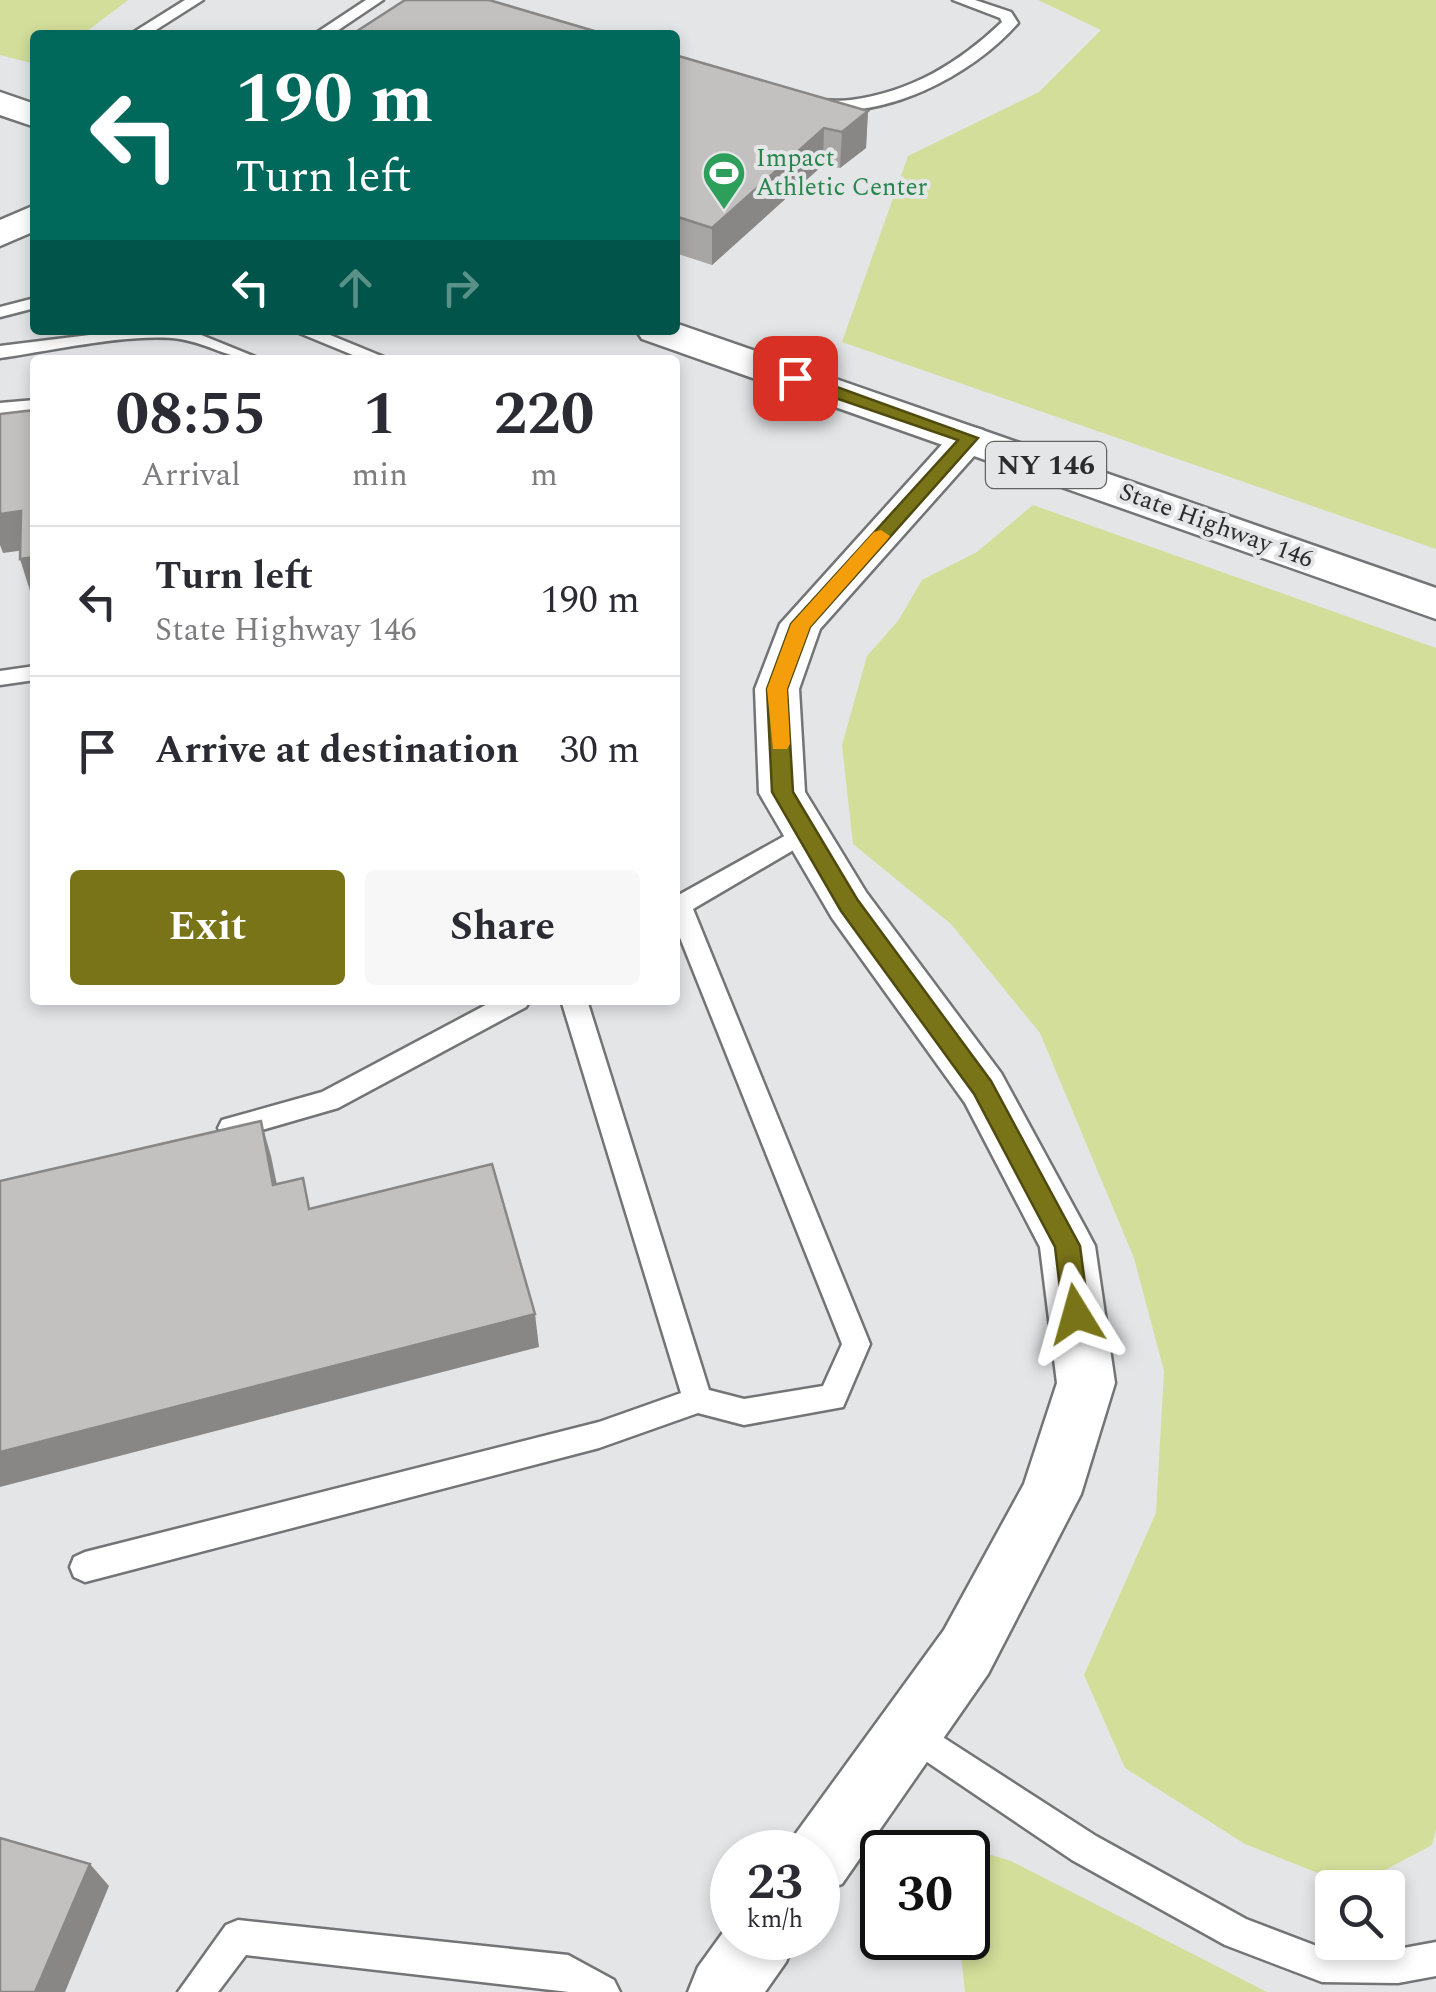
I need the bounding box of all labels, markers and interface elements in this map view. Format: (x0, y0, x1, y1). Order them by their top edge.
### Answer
text: 190 m (235, 47, 433, 153)
icon: left (70, 70, 200, 200)
place label: Impact Athletic Center (756, 140, 928, 207)
text: Turn left (235, 143, 412, 212)
sports icon: Impact Athletic Center (701, 150, 747, 211)
icon: left (223, 260, 278, 315)
icon: ahead (328, 260, 383, 315)
icon: right (433, 260, 488, 315)
pin (753, 336, 838, 421)
icon: arrive (768, 351, 823, 406)
text: 08:55 (116, 369, 266, 461)
text: 1 (363, 369, 397, 461)
text: 220 (493, 369, 594, 461)
road number: NY 146 (986, 442, 1106, 488)
text: Arrival (141, 451, 241, 500)
text: min (352, 451, 408, 500)
text: m (530, 451, 558, 500)
street label: State Highway 146 (1114, 473, 1318, 579)
text: Turn left (155, 548, 313, 606)
text: 190 m (541, 572, 640, 630)
icon: left (70, 574, 125, 629)
text: State Highway 146 (155, 606, 416, 655)
text: Arrive at destination (155, 722, 519, 780)
text: 30 m (560, 722, 640, 780)
icon: arrive (70, 724, 125, 779)
button: Exit (70, 870, 345, 985)
button: Share (365, 870, 640, 985)
position arrow (1024, 1262, 1128, 1366)
speed limit sign: 30 (860, 1830, 990, 1960)
text: 23 (747, 1845, 803, 1921)
map controls (1315, 1870, 1405, 1960)
button: search (1315, 1870, 1405, 1960)
text: km/h (747, 1901, 803, 1939)

